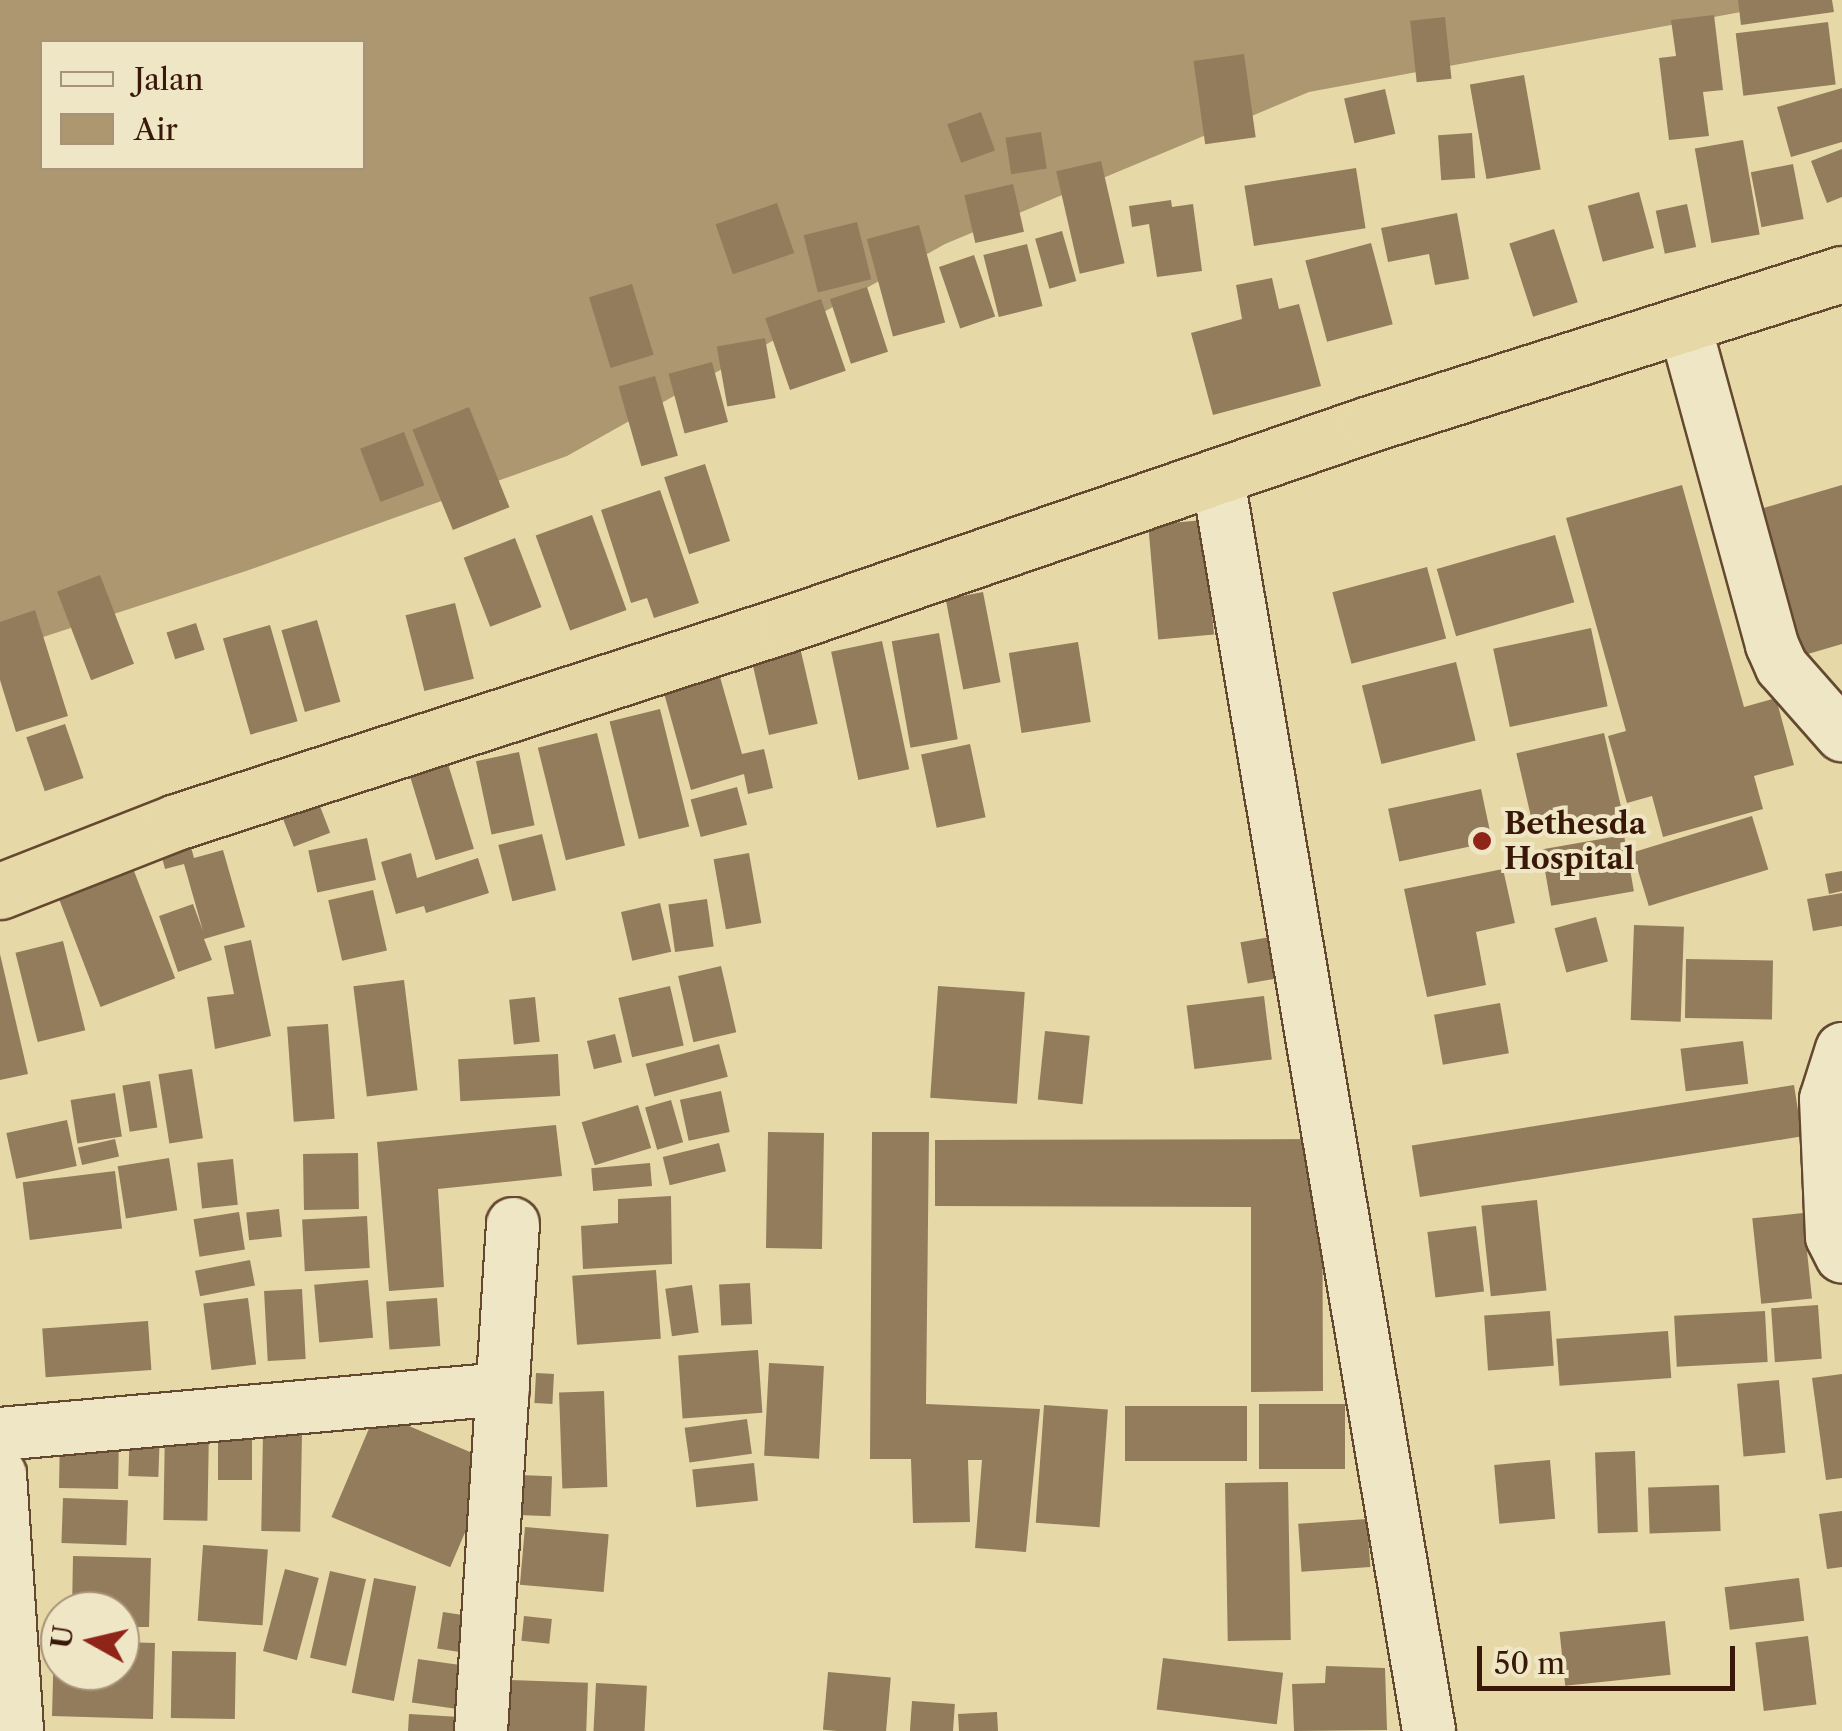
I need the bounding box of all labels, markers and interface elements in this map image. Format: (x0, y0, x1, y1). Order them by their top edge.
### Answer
legend (40, 40, 365, 170)
text: Jalan (134, 61, 204, 98)
text: Air (134, 111, 178, 148)
place label: Bethesda Hospital (1504, 806, 1646, 876)
marker: Bethesda Hospital (1469, 828, 1495, 854)
north arrow (40, 1591, 140, 1691)
text: U (44, 1623, 81, 1651)
scale bar (1482, 1626, 1740, 1688)
text: 50 m (1494, 1645, 1565, 1682)

